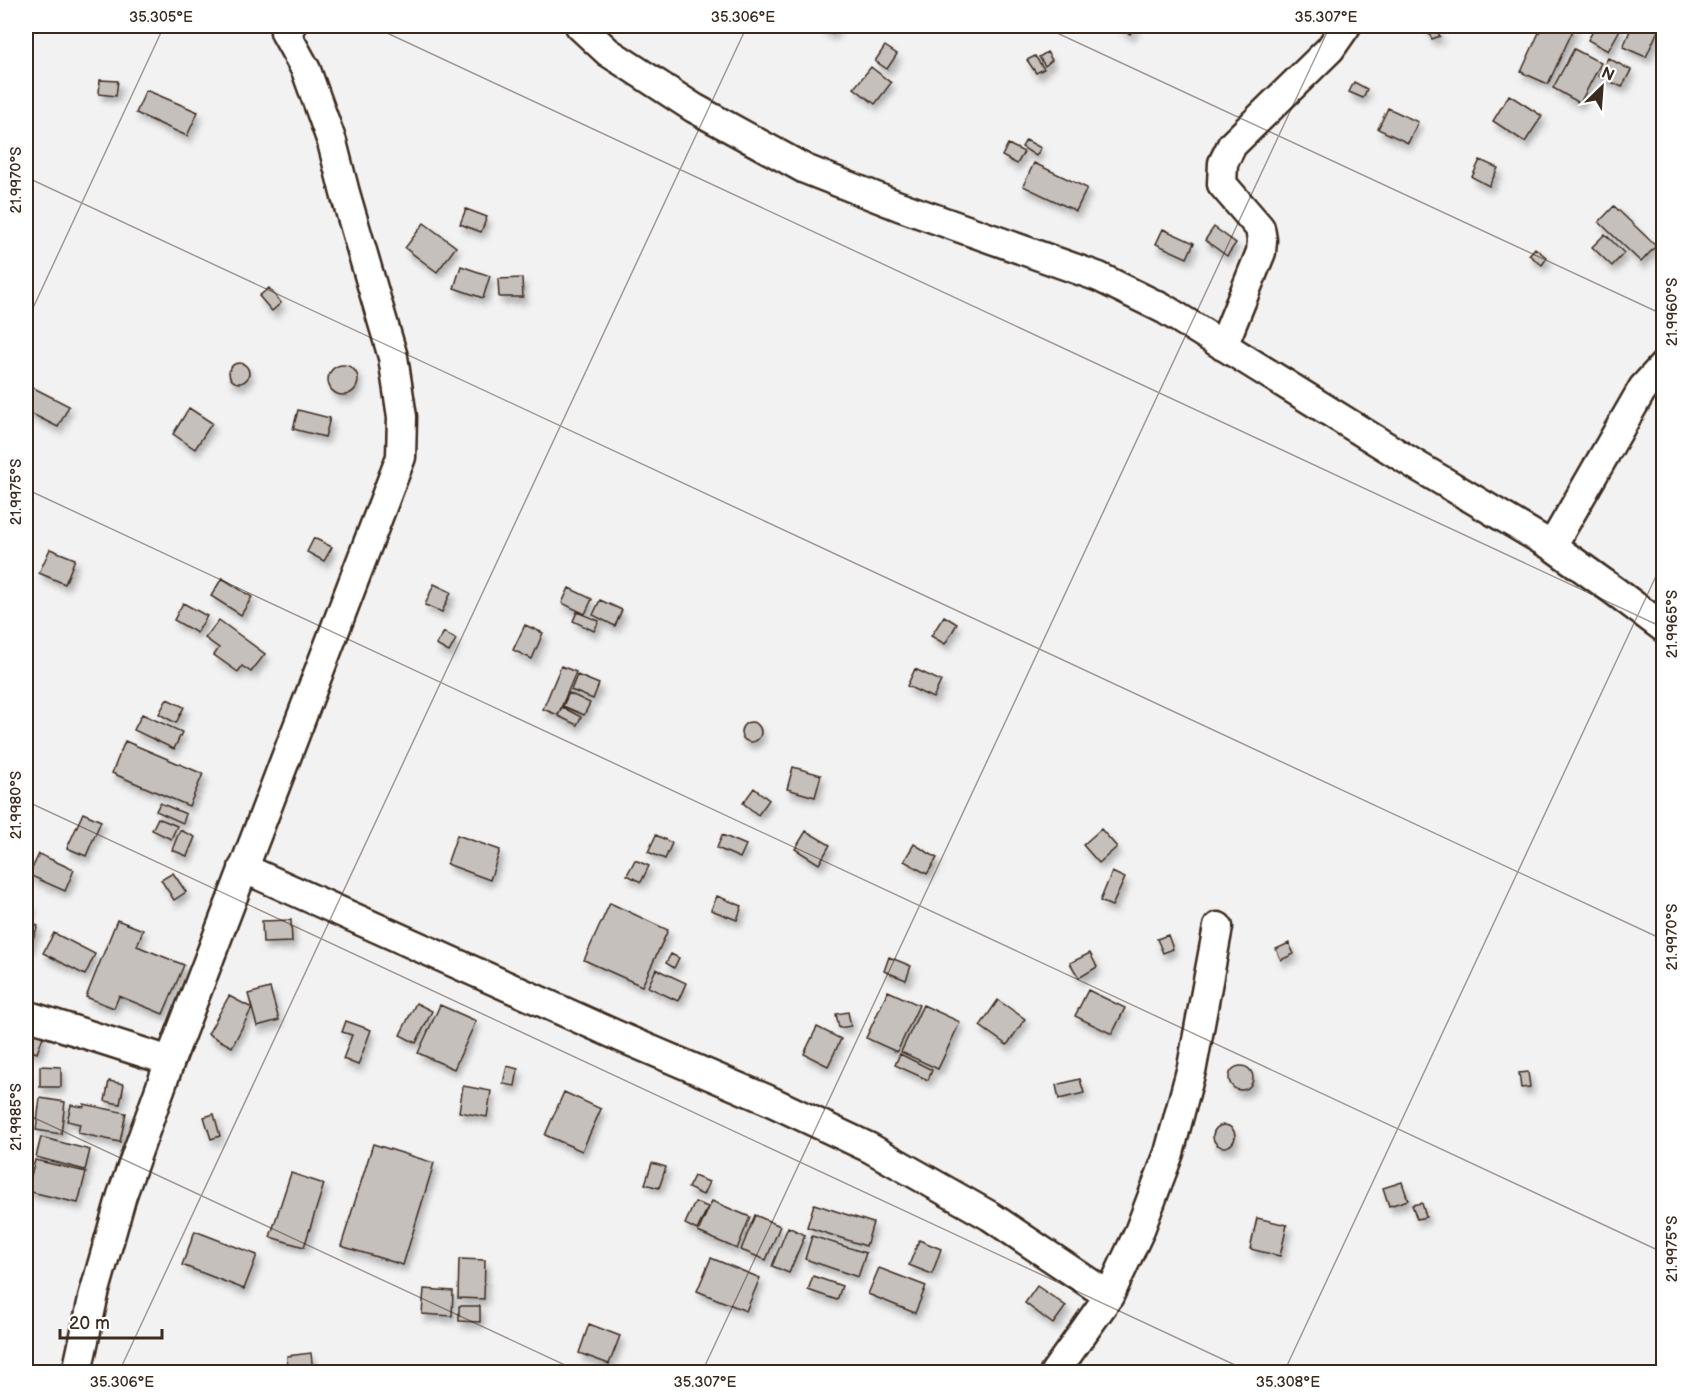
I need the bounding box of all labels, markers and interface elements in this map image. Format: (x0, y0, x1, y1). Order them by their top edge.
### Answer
text: 35.305°E (129, 8, 193, 27)
text: 35.306°E (711, 8, 775, 27)
text: 35.307°E (1295, 8, 1358, 27)
north arrow (1572, 57, 1632, 117)
text: N (1598, 64, 1617, 86)
text: 21.9970°S (7, 147, 26, 213)
text: 21.9960°S (1663, 278, 1682, 346)
text: 21.9975°S (7, 459, 26, 525)
text: 21.9965°S (1663, 590, 1682, 658)
text: 21.9980°S (7, 771, 26, 839)
text: 21.9970°S (1663, 904, 1682, 970)
text: 21.9985°S (7, 1083, 26, 1151)
text: 21.9975°S (1663, 1216, 1682, 1282)
scale bar (60, 1302, 162, 1340)
text: 20 m (69, 1313, 110, 1334)
text: 35.306°E (90, 1373, 154, 1392)
text: 35.307°E (674, 1373, 737, 1392)
text: 35.308°E (1256, 1373, 1320, 1392)

